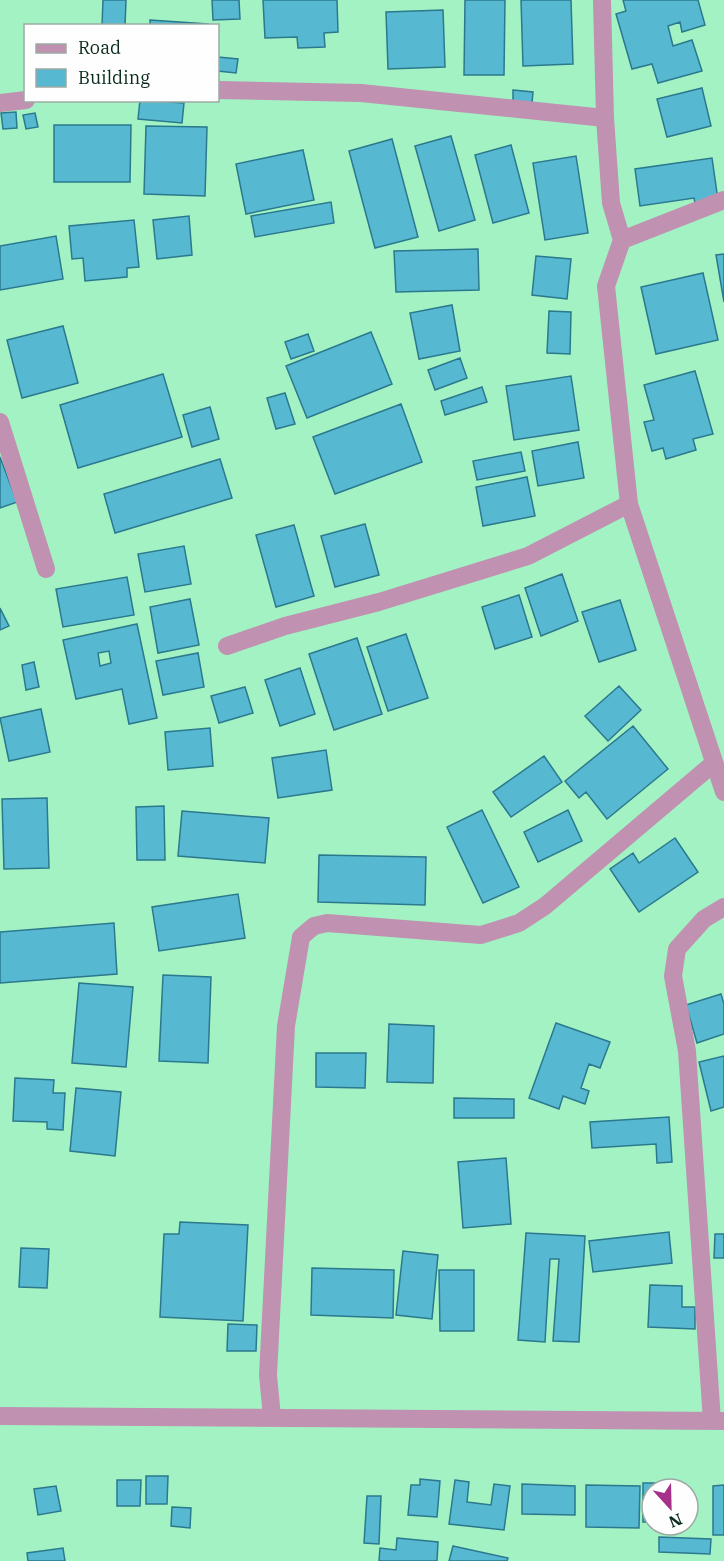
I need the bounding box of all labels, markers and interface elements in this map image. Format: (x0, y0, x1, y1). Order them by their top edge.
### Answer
legend (24, 24, 219, 102)
text: Road (78, 36, 121, 59)
text: Building (78, 66, 150, 89)
north arrow (640, 1477, 700, 1537)
text: N (666, 1509, 685, 1533)

